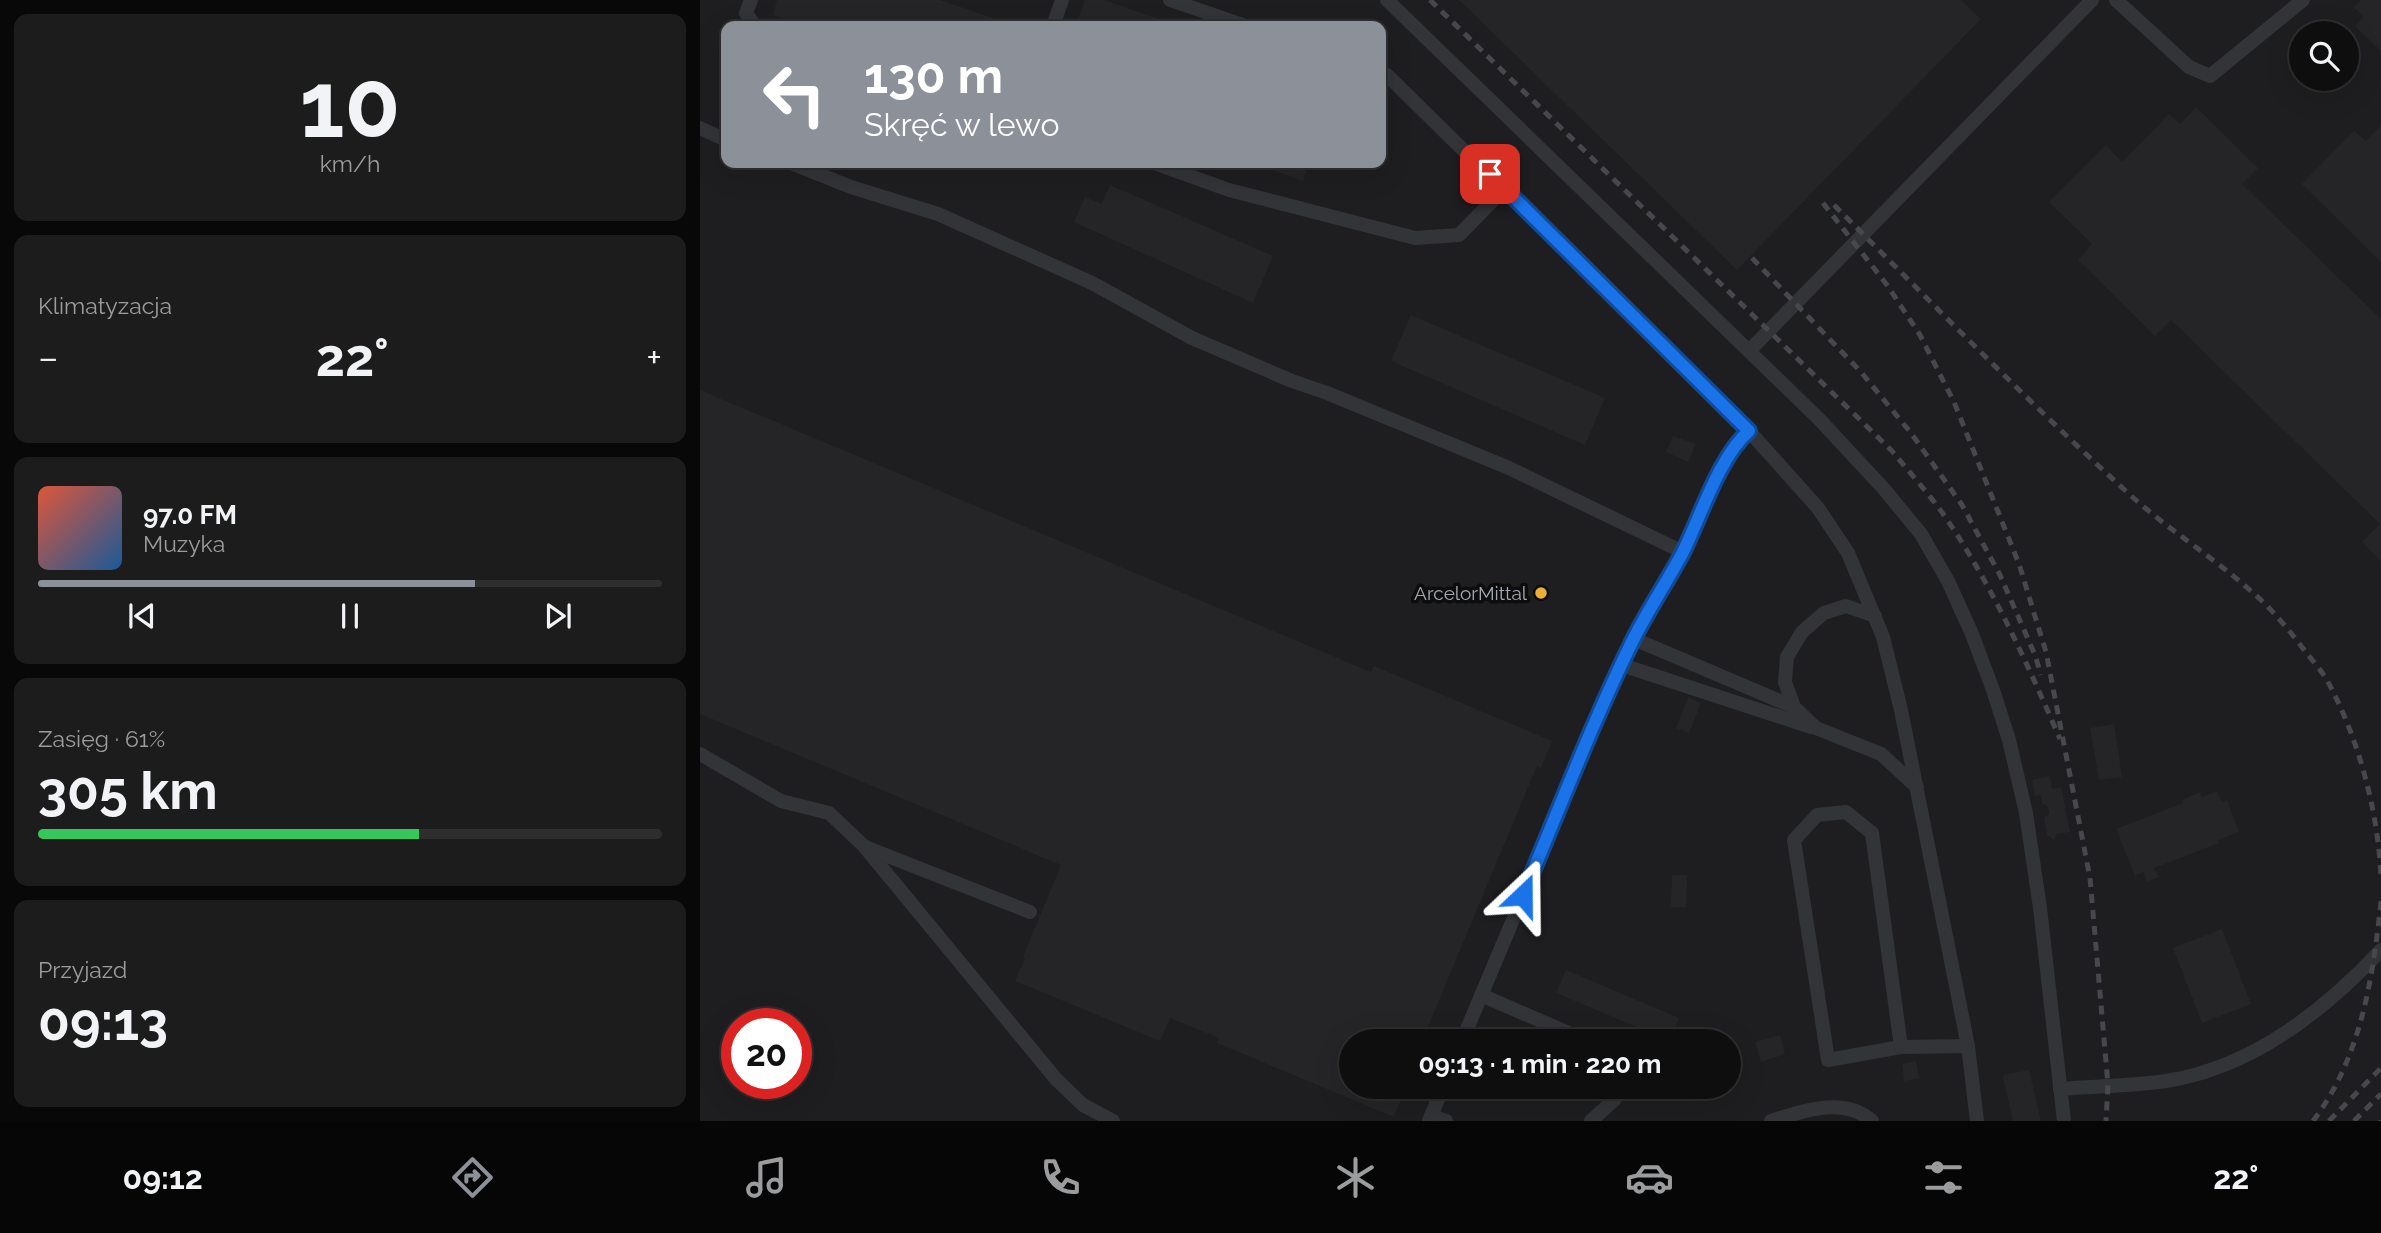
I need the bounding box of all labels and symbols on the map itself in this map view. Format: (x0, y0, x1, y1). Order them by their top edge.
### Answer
pin (1460, 144, 1520, 204)
place label: ArcelorMittal (1414, 582, 1528, 604)
marker: ArcelorMittal (1533, 585, 1549, 601)
position arrow (1486, 858, 1560, 932)
speed limit sign: 20 (721, 1008, 812, 1099)

